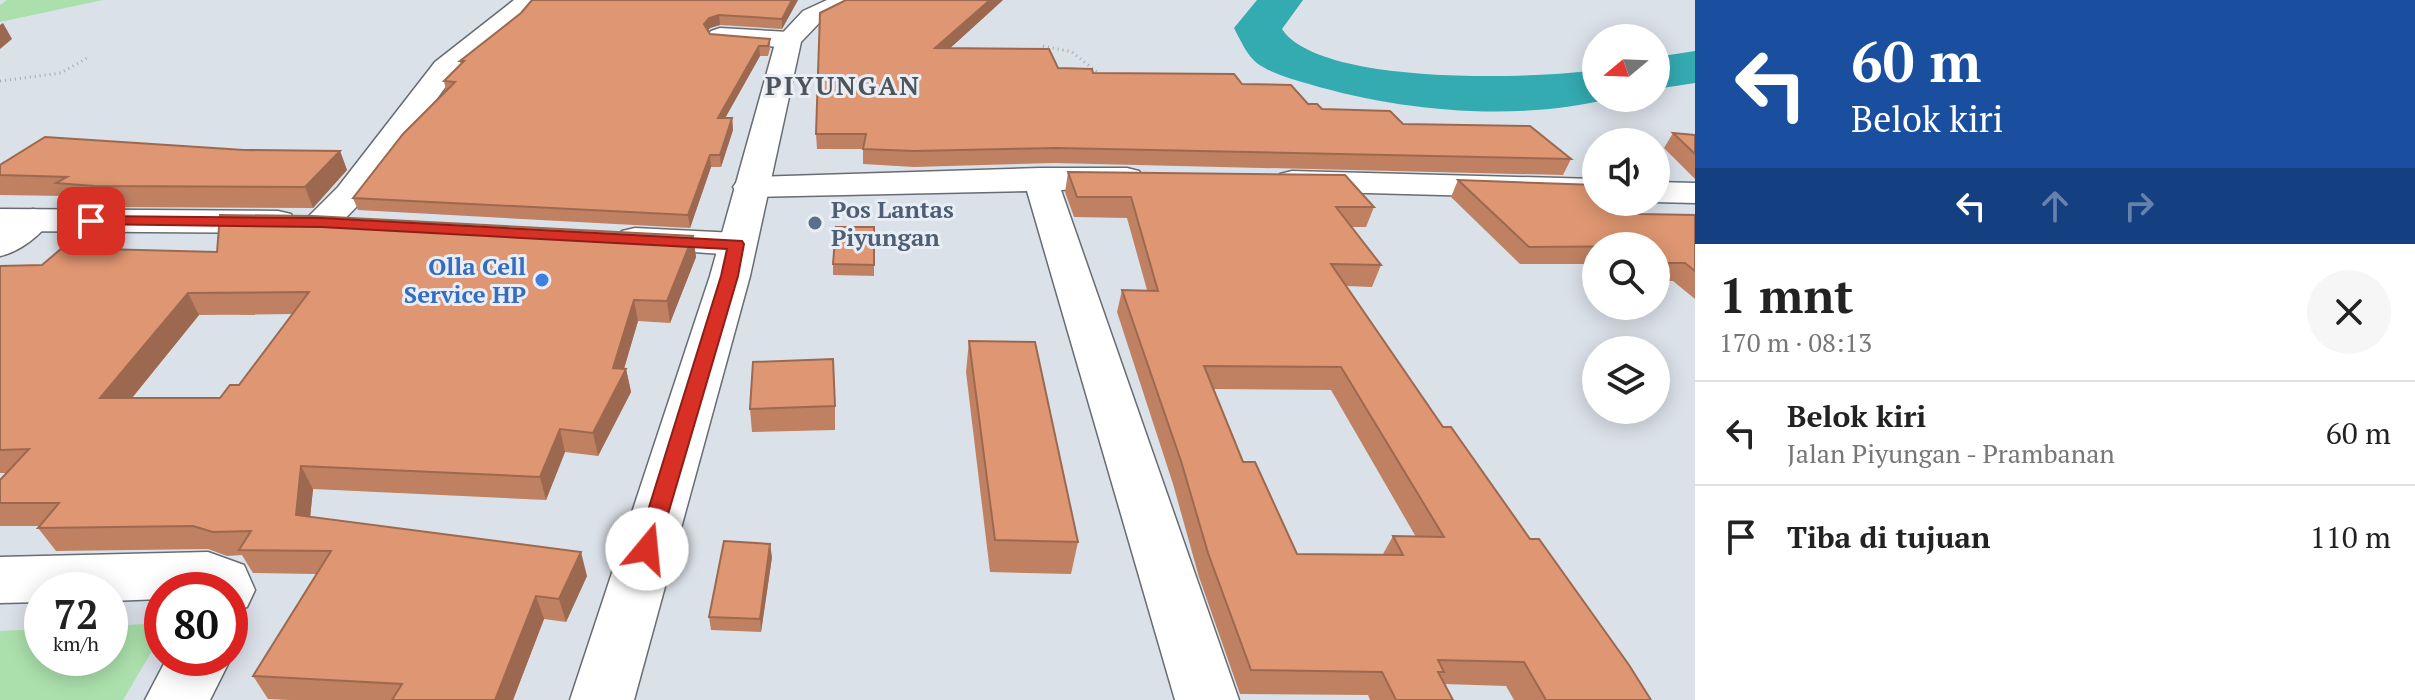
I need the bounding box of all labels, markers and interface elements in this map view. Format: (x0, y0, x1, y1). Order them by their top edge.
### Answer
north arrow (1582, 24, 1670, 112)
map controls (1582, 24, 1670, 424)
text: 60 m (1851, 24, 1981, 98)
icon: left (1719, 32, 1823, 136)
district label: PIYUNGAN (765, 68, 921, 102)
text: Belok kiri (1851, 95, 2003, 142)
button: sound (1582, 128, 1670, 216)
icon: left (1949, 184, 1993, 228)
icon: ahead (2033, 184, 2077, 228)
icon: right (2117, 184, 2161, 228)
pin (57, 187, 125, 255)
place label: Pos Lantas Piyungan (831, 193, 954, 253)
icon: arrive (69, 199, 113, 243)
marker: Pos Lantas Piyungan (806, 214, 824, 232)
button: search (1582, 232, 1670, 320)
place label: Olla Cell Service HP (404, 250, 526, 310)
text: 1 mnt (1719, 263, 1854, 327)
button: close (2307, 270, 2391, 354)
marker: Olla Cell Service HP (533, 271, 551, 289)
text: 170 m · 08:13 (1719, 325, 1872, 359)
button: layers (1582, 336, 1670, 424)
text: Belok kiri (1787, 396, 1926, 436)
icon: left (1719, 411, 1763, 455)
text: 60 m (2326, 413, 2391, 453)
text: Jalan Piyungan - Prambanan (1787, 436, 2115, 470)
position arrow (605, 507, 689, 591)
icon: arrive (1719, 515, 1763, 559)
text: Tiba di tujuan (1787, 517, 1990, 557)
text: 110 m (2310, 517, 2391, 557)
speed limit sign: 80 (144, 572, 248, 676)
text: 72 (53, 587, 99, 640)
text: km/h (53, 630, 99, 657)

